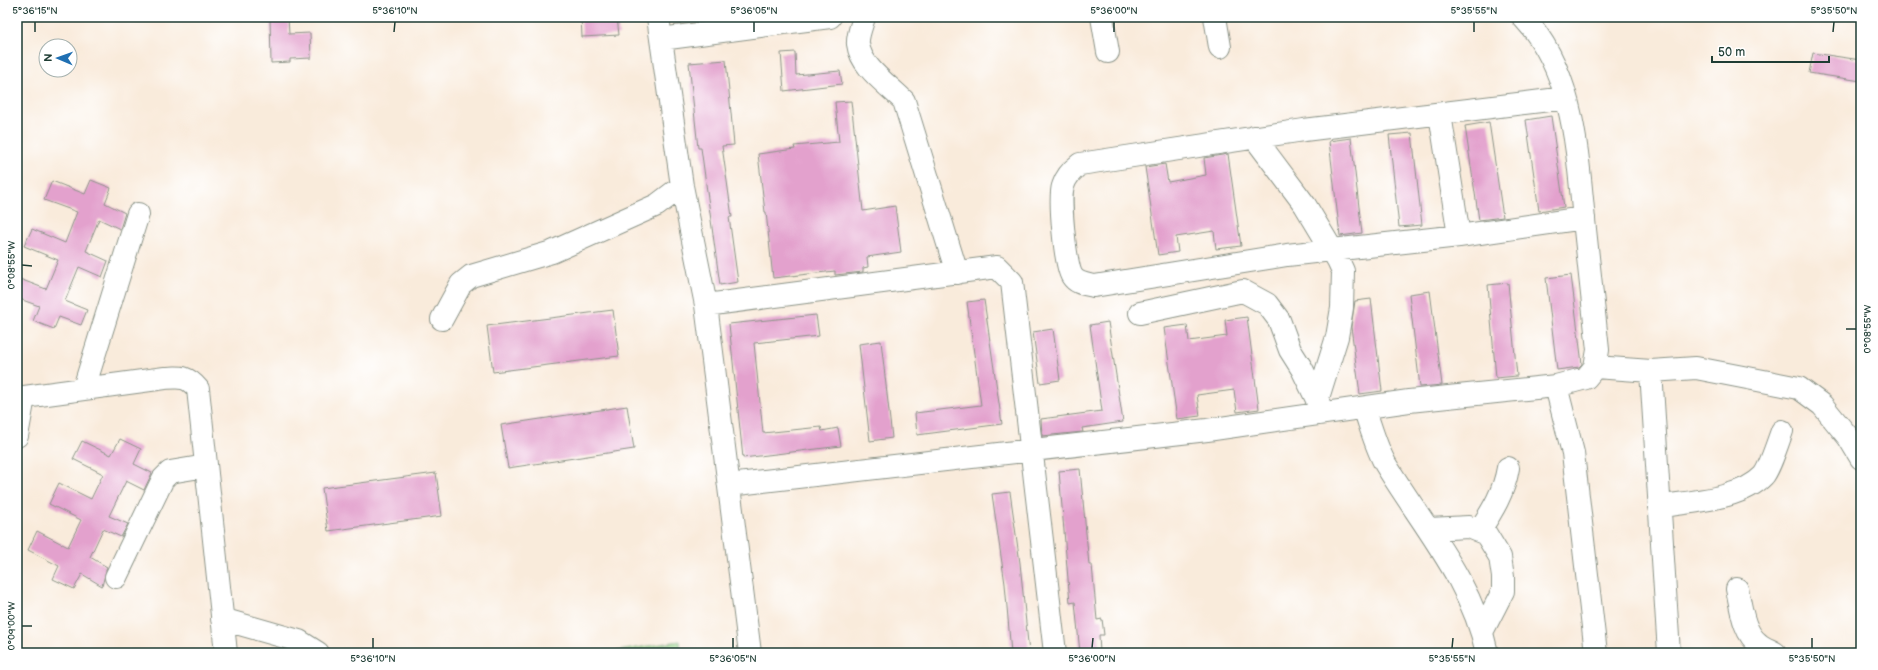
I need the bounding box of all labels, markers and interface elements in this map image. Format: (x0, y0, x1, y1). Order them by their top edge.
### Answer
text: 5°36'15"N (12, 5, 58, 17)
text: 5°36'10"N (372, 5, 418, 17)
text: 5°36'05"N (730, 5, 778, 17)
text: 5°36'00"N (1090, 5, 1138, 17)
text: 5°35'55"N (1450, 5, 1498, 17)
text: 5°35'50"N (1810, 5, 1858, 17)
north arrow (38, 38, 78, 78)
scale bar (1712, 38, 1829, 64)
text: 50 m (1718, 45, 1745, 60)
text: N (42, 53, 55, 62)
text: 0°08'55"W (6, 241, 18, 289)
text: 0°08'55"W (1862, 305, 1874, 353)
text: 0°09'00"W (6, 602, 18, 651)
text: 5°36'10"N (350, 653, 396, 665)
text: 5°36'05"N (709, 653, 757, 665)
text: 5°36'00"N (1068, 653, 1116, 665)
text: 5°35'55"N (1428, 653, 1476, 665)
text: 5°35'50"N (1788, 653, 1836, 665)

